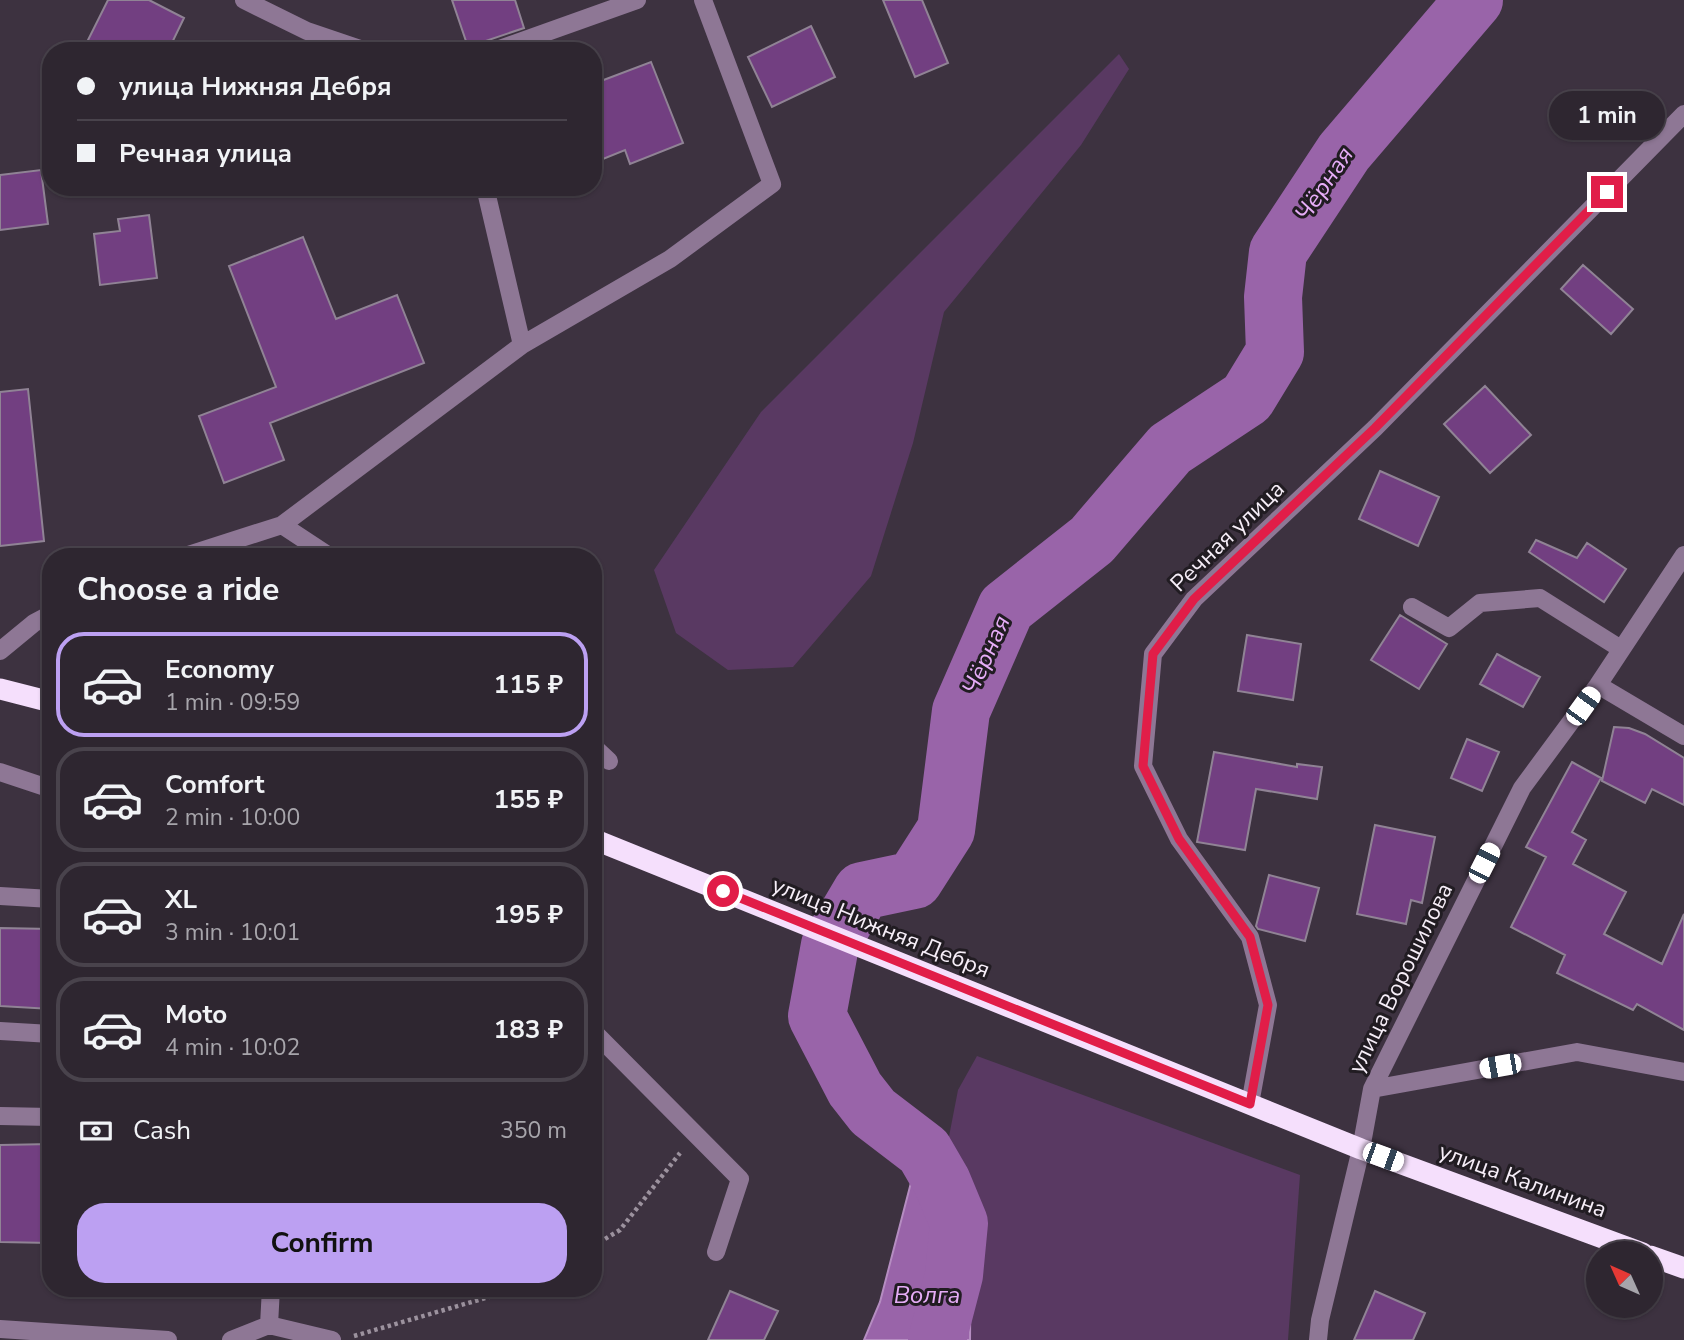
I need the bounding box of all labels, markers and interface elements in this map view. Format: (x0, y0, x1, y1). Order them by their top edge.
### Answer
text: улица Нижняя Дебря (119, 69, 392, 104)
callout: 1 min (1549, 90, 1665, 140)
text: 1 min (1577, 100, 1637, 131)
text: Речная улица (119, 136, 292, 171)
water label: Чёрная (1287, 140, 1361, 228)
route end (1591, 176, 1623, 208)
street label: Речная улица (1163, 474, 1291, 599)
text: Choose a ride (77, 568, 279, 611)
water label: Чёрная (954, 610, 1018, 700)
text: Economy (165, 652, 274, 687)
icon: car (81, 653, 144, 716)
text: 115 ₽ (494, 667, 563, 702)
car (1563, 683, 1604, 729)
text: 1 min · 09:59 (165, 687, 300, 718)
text: Comfort (165, 767, 265, 802)
icon: car (81, 768, 144, 831)
text: 155 ₽ (494, 782, 563, 817)
text: 2 min · 10:00 (165, 802, 300, 833)
car (1466, 840, 1503, 886)
street label: улица Нижняя Дебря (767, 870, 994, 985)
route start (707, 875, 739, 907)
street label: улица Ворошилова (1341, 878, 1460, 1079)
text: XL (165, 882, 197, 917)
icon: car (81, 883, 144, 946)
text: 195 ₽ (494, 897, 563, 932)
text: 3 min · 10:01 (165, 917, 300, 948)
text: Moto (165, 997, 227, 1032)
icon: car (81, 998, 144, 1061)
text: 183 ₽ (494, 1012, 563, 1047)
text: 4 min · 10:02 (165, 1032, 300, 1063)
car (1478, 1052, 1523, 1080)
icon: cash (77, 1112, 115, 1150)
text: Cash (133, 1113, 191, 1148)
text: 350 m (500, 1115, 567, 1146)
street label: улица Калинина (1435, 1136, 1611, 1225)
car (1360, 1140, 1407, 1174)
button: Confirm (77, 1203, 567, 1283)
north arrow (1586, 1241, 1662, 1318)
map controls (1586, 1241, 1663, 1318)
water label: Волга (894, 1279, 960, 1311)

